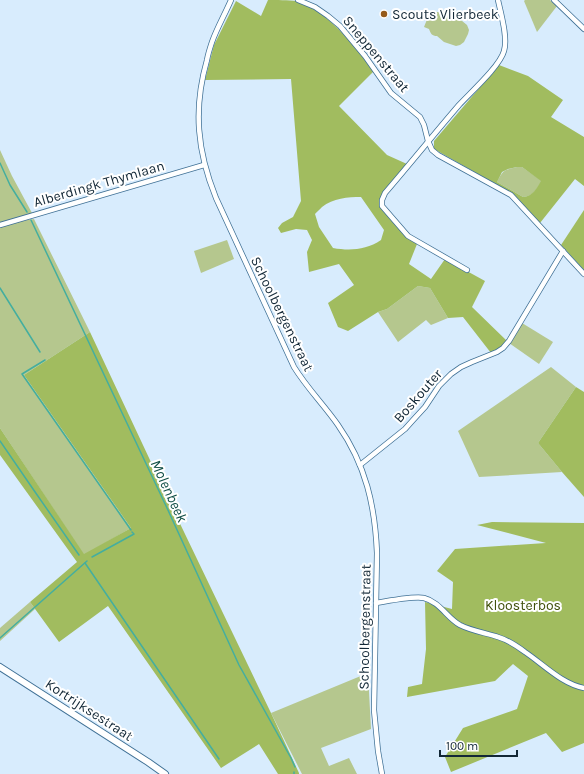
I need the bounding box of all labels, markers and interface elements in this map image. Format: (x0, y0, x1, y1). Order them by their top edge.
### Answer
place label: Scouts Vlierbeek (392, 6, 499, 23)
marker: Scouts Vlierbeek (379, 9, 389, 19)
street label: Sneppenstraat (339, 12, 413, 96)
street label: Alberdingk Thymlaan (32, 157, 166, 211)
street label: Schoolbergenstraat (247, 254, 317, 374)
street label: Boskouter (390, 365, 446, 426)
water label: Molenbeek (147, 457, 191, 526)
street label: Schoolbergenstraat (355, 564, 375, 690)
park label: Kloosterbos (485, 597, 561, 614)
street label: Kortrijksestraat (42, 675, 136, 745)
scale bar (440, 732, 517, 758)
text: 100 m (446, 739, 478, 753)

